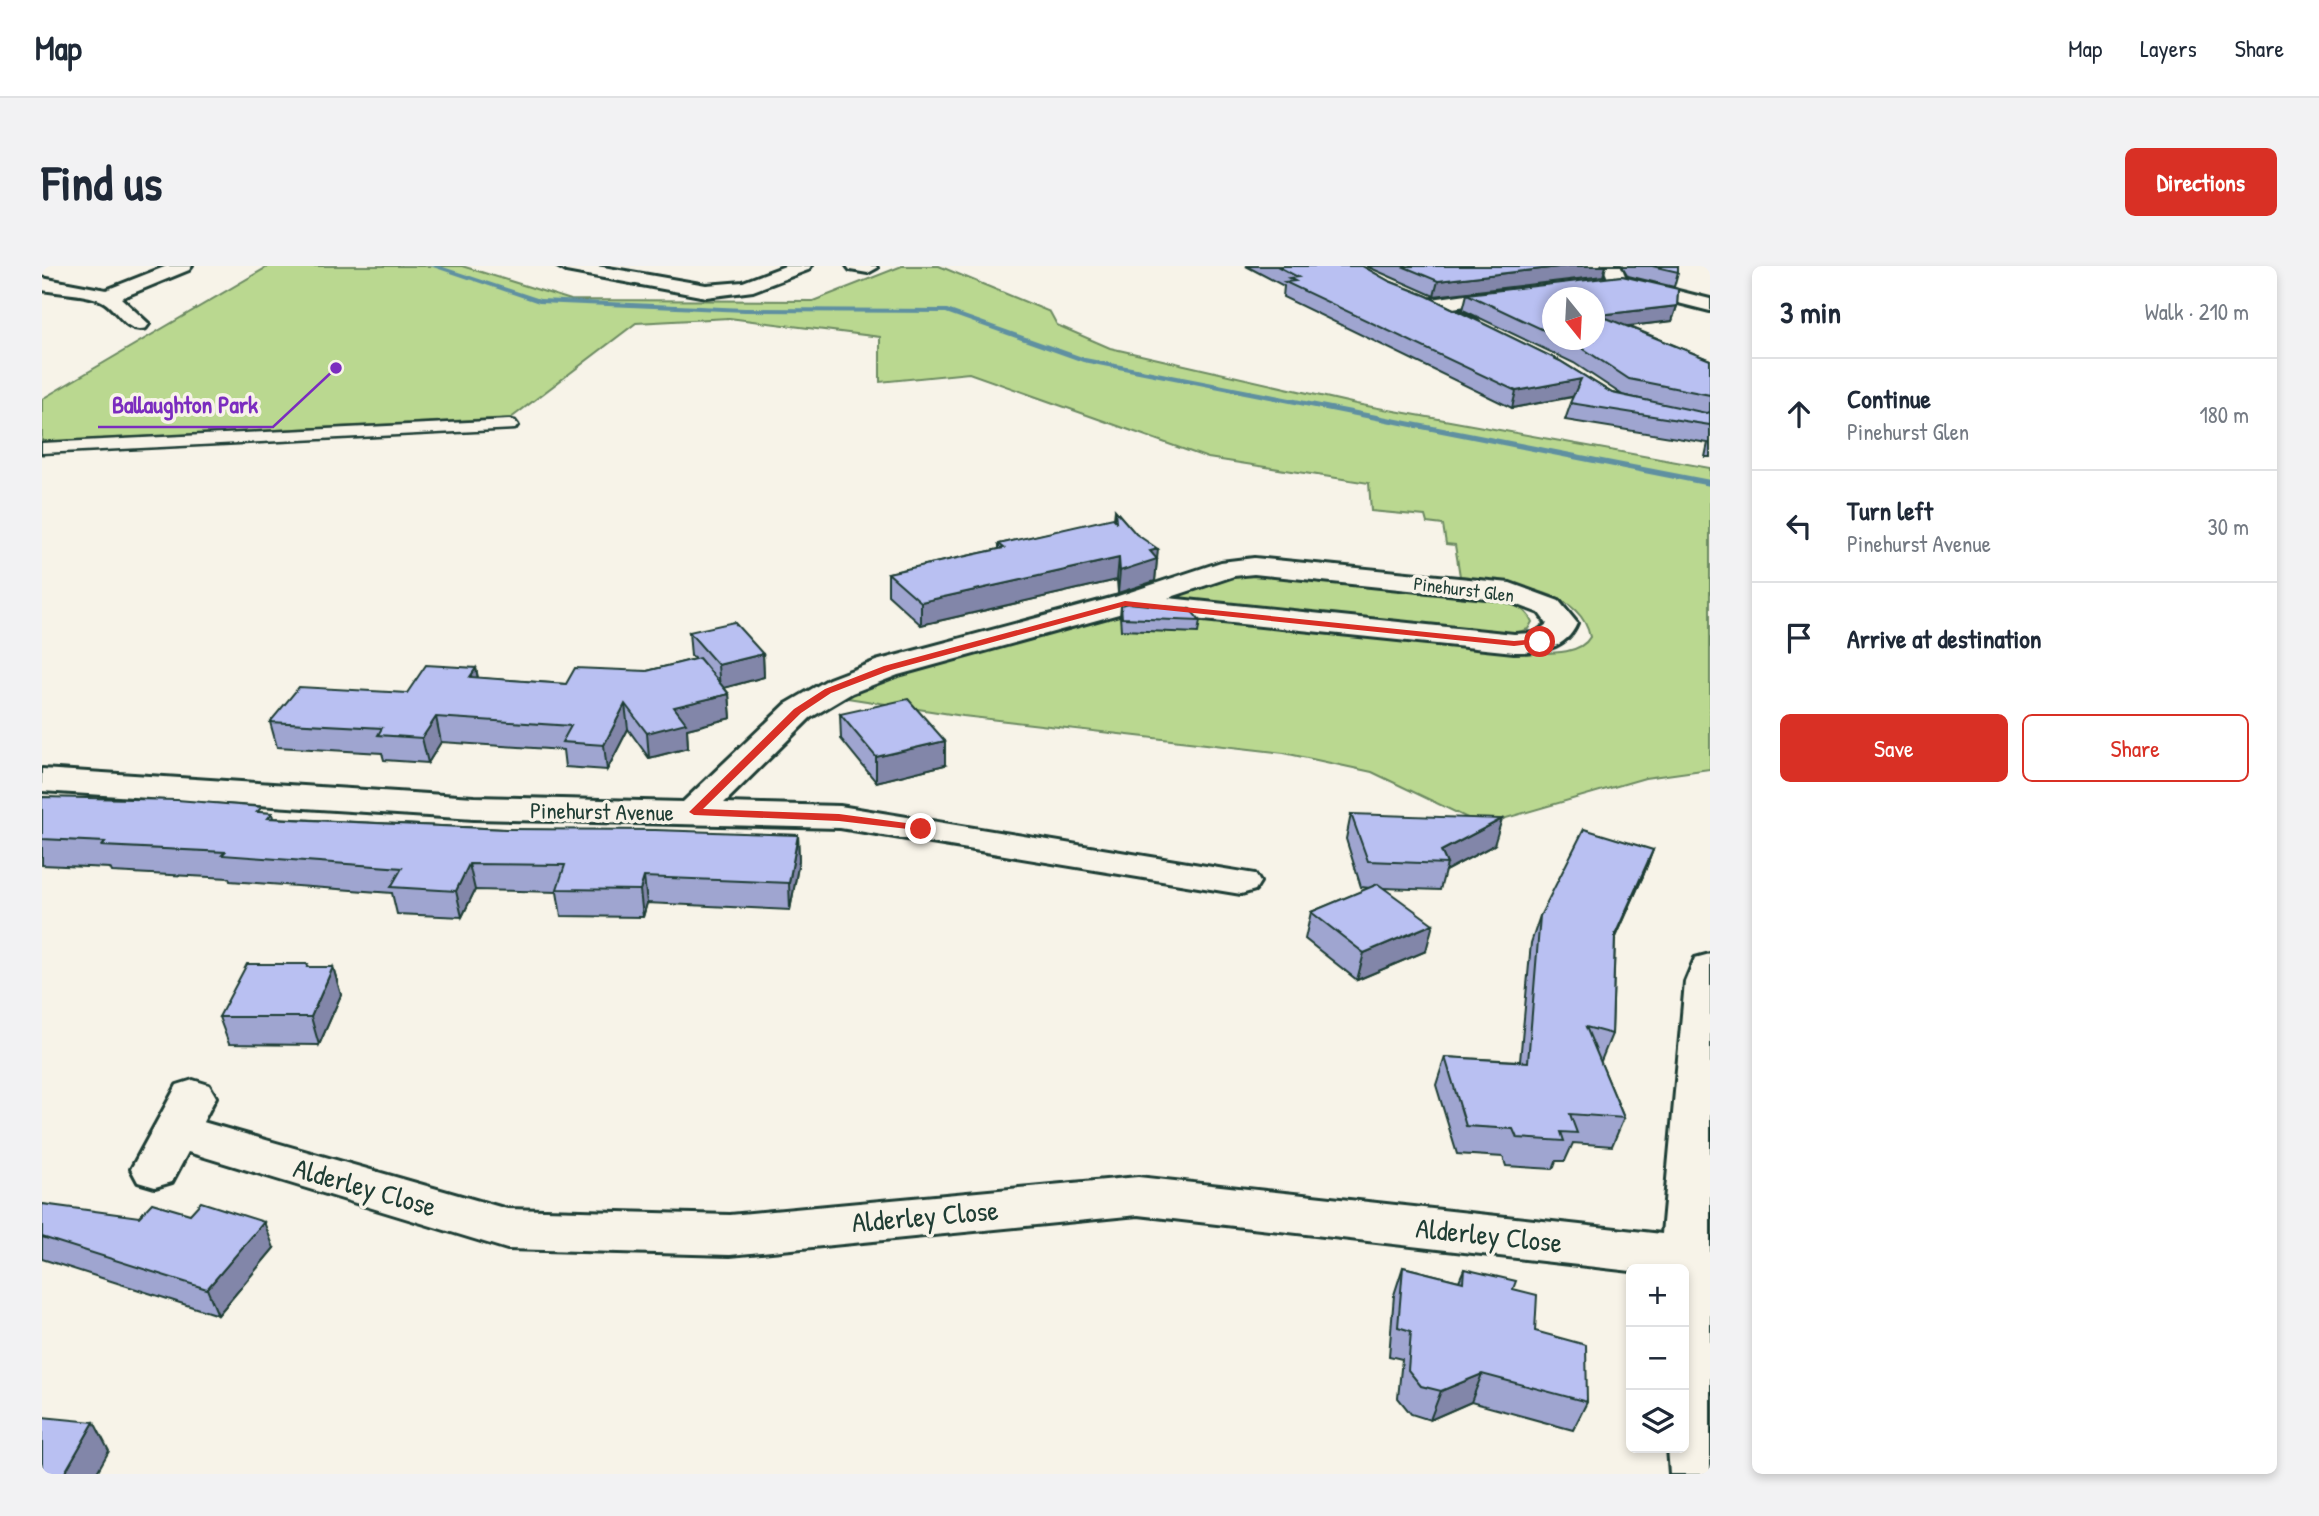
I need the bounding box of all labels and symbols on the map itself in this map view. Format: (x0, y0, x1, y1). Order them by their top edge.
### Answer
north arrow (1542, 287, 1605, 350)
callout: Ballaughton Park (98, 382, 273, 427)
text: Ballaughton Park (112, 388, 258, 421)
street label: Pinehurst Glen (1412, 570, 1516, 608)
route start (1524, 626, 1555, 657)
street label: Pinehurst Avenue (530, 794, 674, 828)
route end (905, 813, 936, 844)
street label: Alderley Close (289, 1148, 441, 1226)
street label: Alderley Close (850, 1191, 1000, 1241)
street label: Alderley Close (1414, 1208, 1564, 1262)

